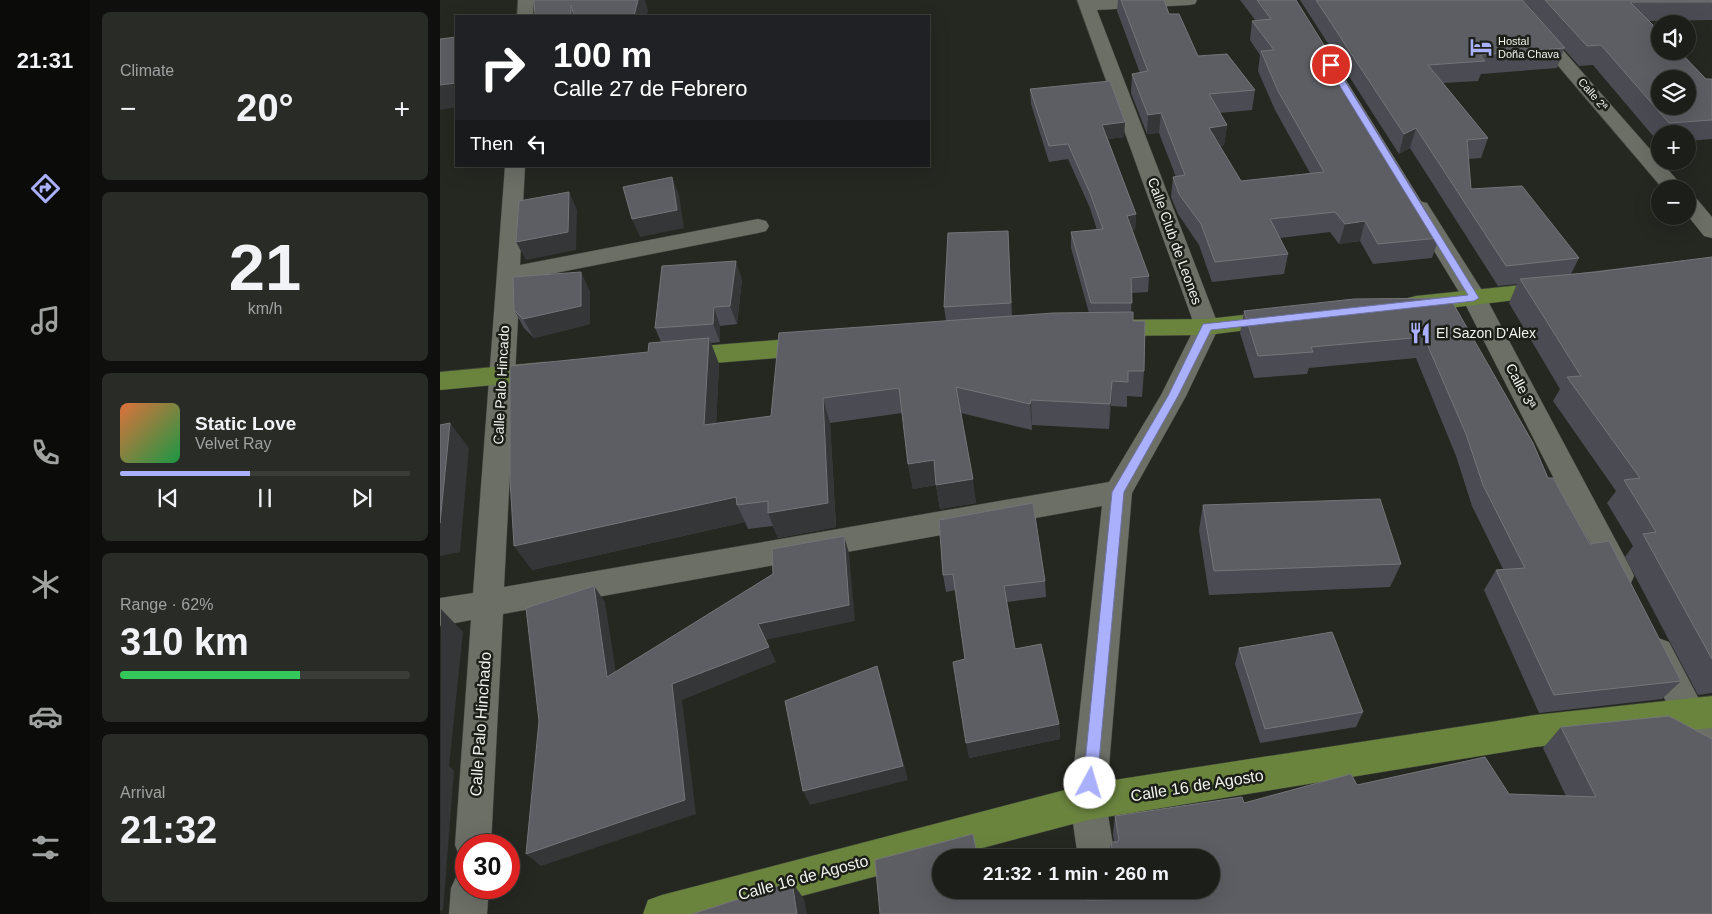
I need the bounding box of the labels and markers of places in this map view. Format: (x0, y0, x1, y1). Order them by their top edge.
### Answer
hotel icon: Hostal Doña Chava (1468, 34, 1494, 60)
place label: Hostal Doña Chava (1498, 35, 1560, 60)
pin (1310, 44, 1352, 86)
restaurant icon: El Sazon D'Alex (1407, 320, 1433, 346)
place label: El Sazon D'Alex (1436, 325, 1536, 341)

